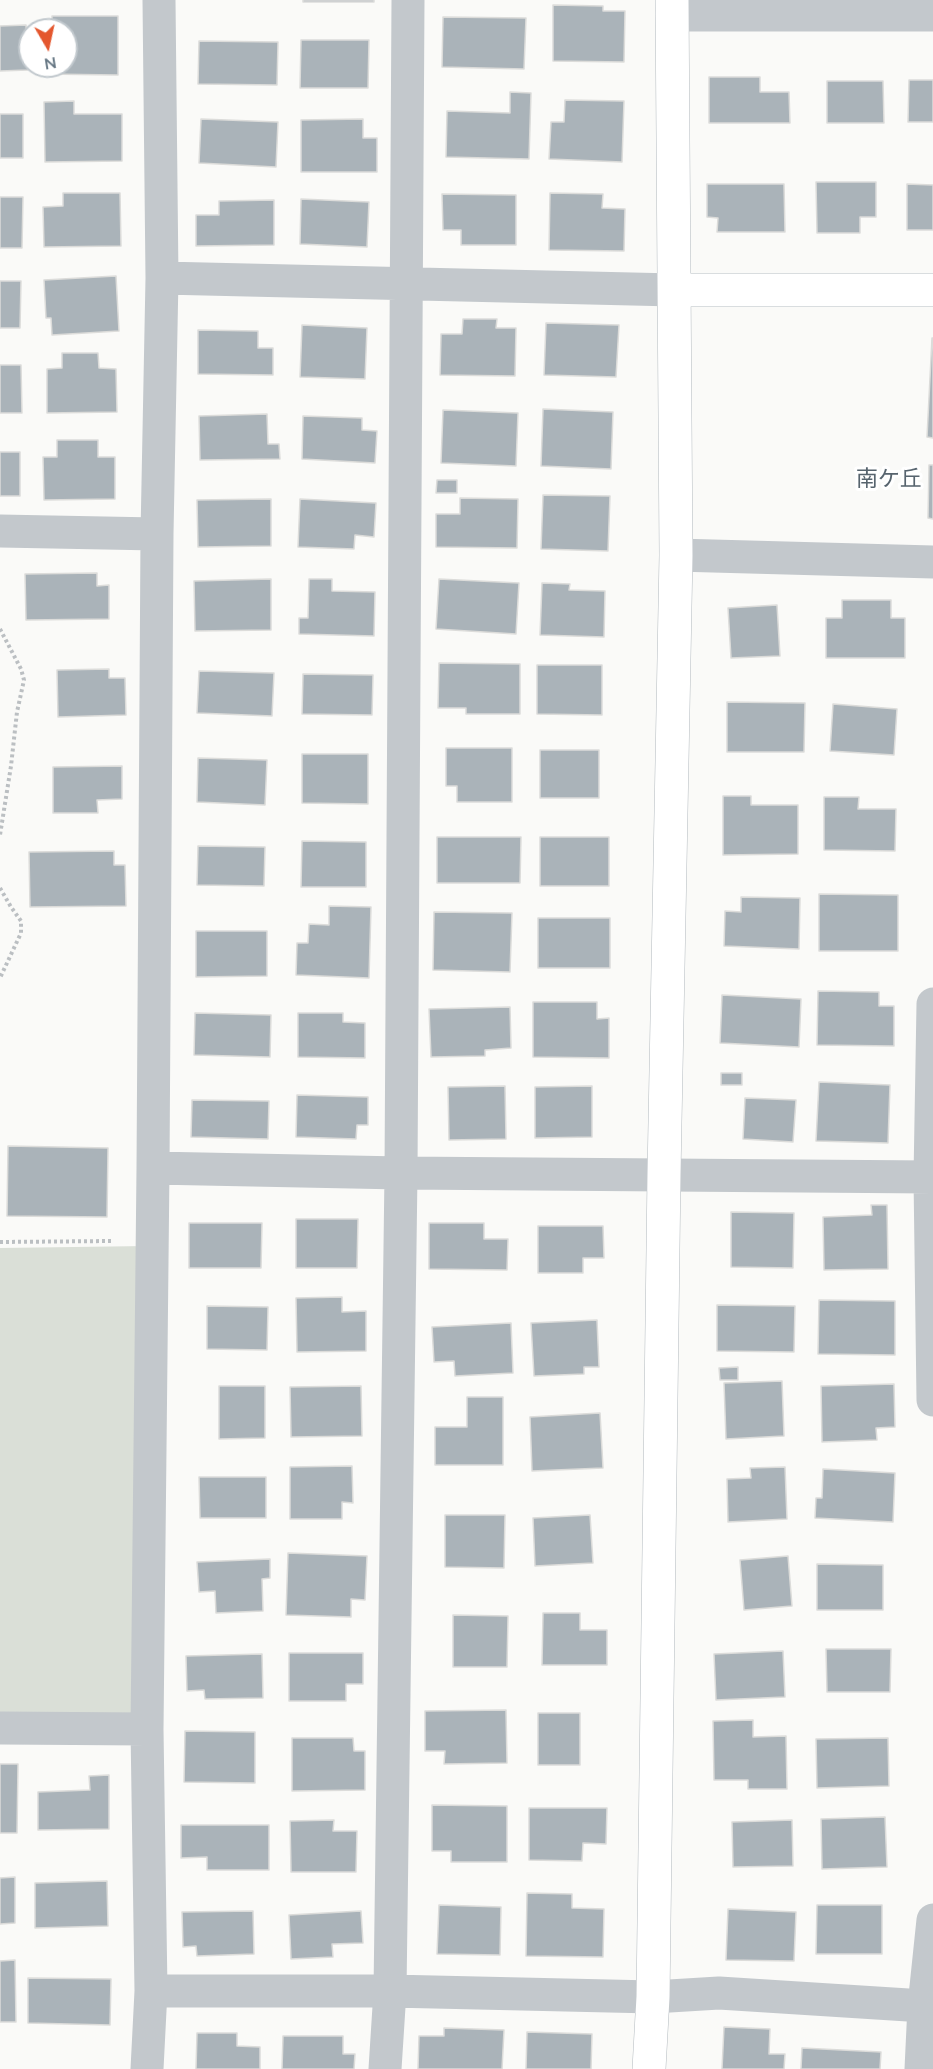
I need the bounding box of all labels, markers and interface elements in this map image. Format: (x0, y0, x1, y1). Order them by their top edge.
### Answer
north arrow (18, 18, 78, 78)
text: N (43, 53, 58, 75)
district label: 南ケ丘 (856, 466, 922, 492)

